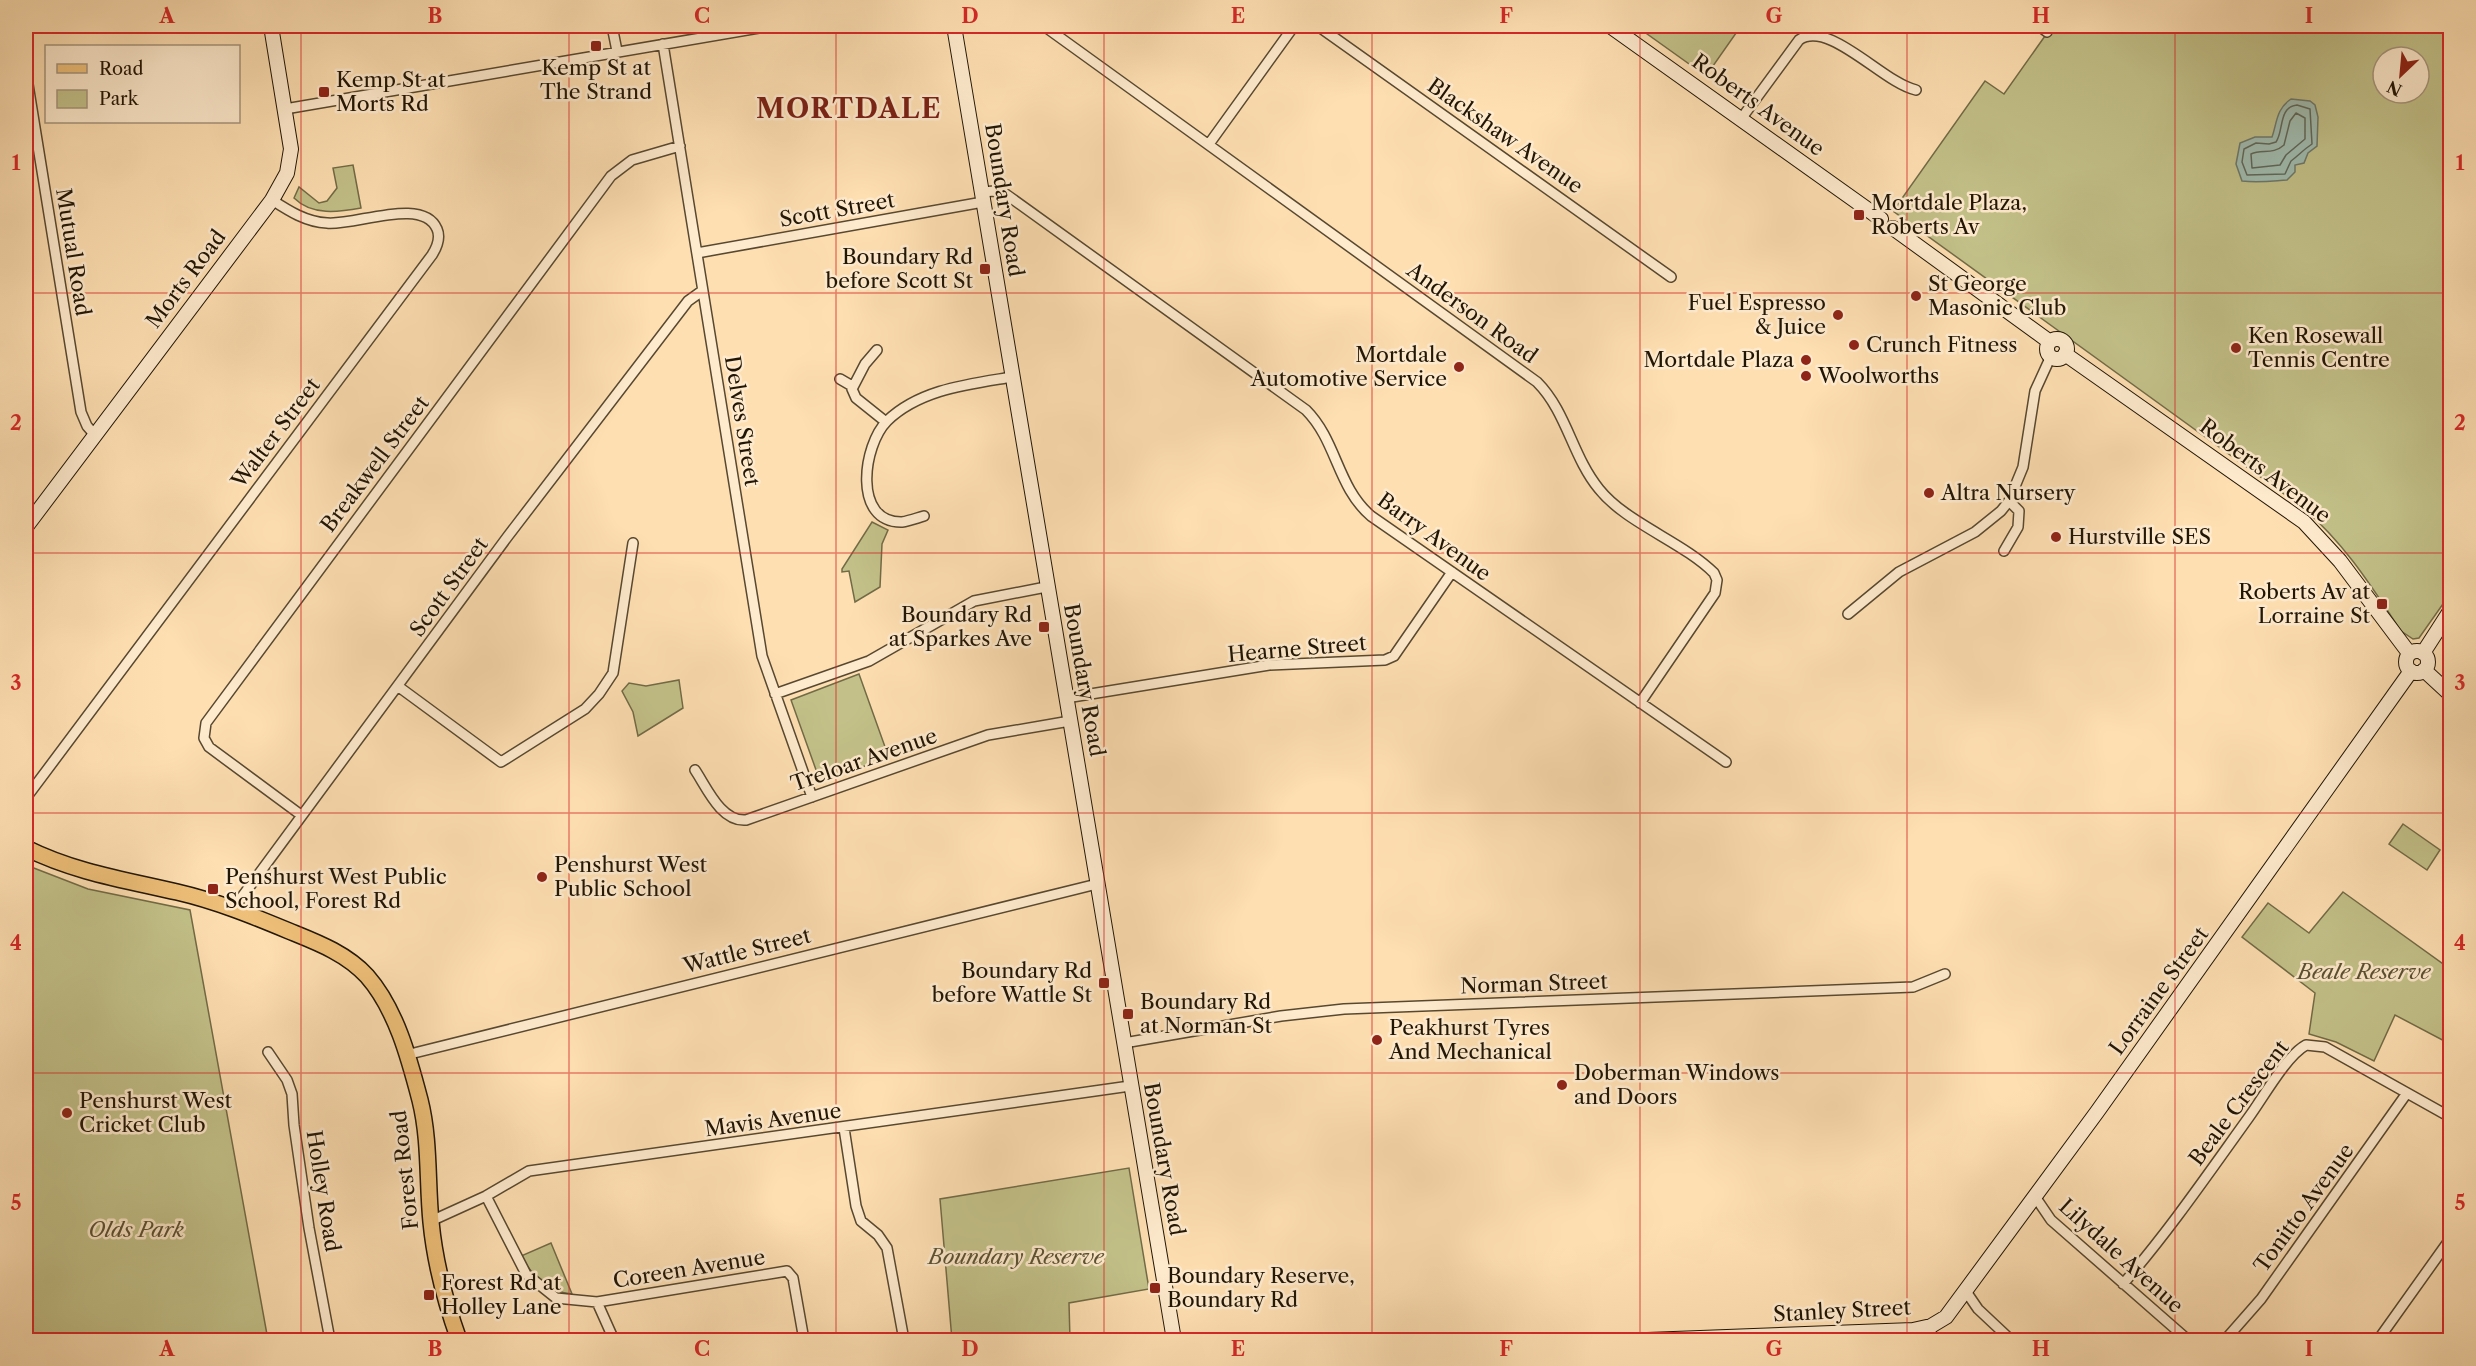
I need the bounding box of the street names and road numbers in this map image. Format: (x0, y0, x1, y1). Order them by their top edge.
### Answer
street label: Roberts Avenue (1687, 48, 1829, 161)
street label: Blackshaw Avenue (1423, 73, 1588, 199)
street label: Boundary Road (980, 121, 1029, 279)
street label: Mutual Road (51, 186, 96, 318)
street label: Scott Street (777, 187, 897, 232)
street label: Morts Road (141, 224, 231, 333)
street label: Anderson Road (1402, 256, 1542, 368)
street label: Delves Street (720, 354, 765, 488)
street label: Walter Street (226, 372, 325, 493)
street label: Breakwell Street (315, 390, 434, 537)
street label: Roberts Avenue (2195, 413, 2336, 528)
street label: Barry Avenue (1373, 487, 1496, 586)
street label: Scott Street (404, 532, 493, 641)
street label: Boundary Road (1059, 601, 1110, 759)
street label: Hearne Street (1227, 630, 1368, 667)
street label: Treloar Avenue (788, 723, 940, 796)
street label: Lorraine Street (2104, 922, 2214, 1059)
street label: Wattle Street (680, 923, 814, 979)
street label: Norman Street (1460, 968, 1609, 999)
street label: Beale Crescent (2183, 1035, 2294, 1170)
street label: Boundary Road (1139, 1080, 1190, 1238)
street label: Mavis Avenue (703, 1098, 843, 1141)
street label: Forest Road (386, 1109, 423, 1231)
street label: Holley Road (302, 1128, 345, 1254)
street label: Tonitto Avenue (2248, 1138, 2359, 1277)
street label: Lilydale Avenue (2054, 1193, 2189, 1318)
street label: Coreen Avenue (611, 1244, 767, 1293)
street label: Stanley Street (1772, 1294, 1912, 1327)

